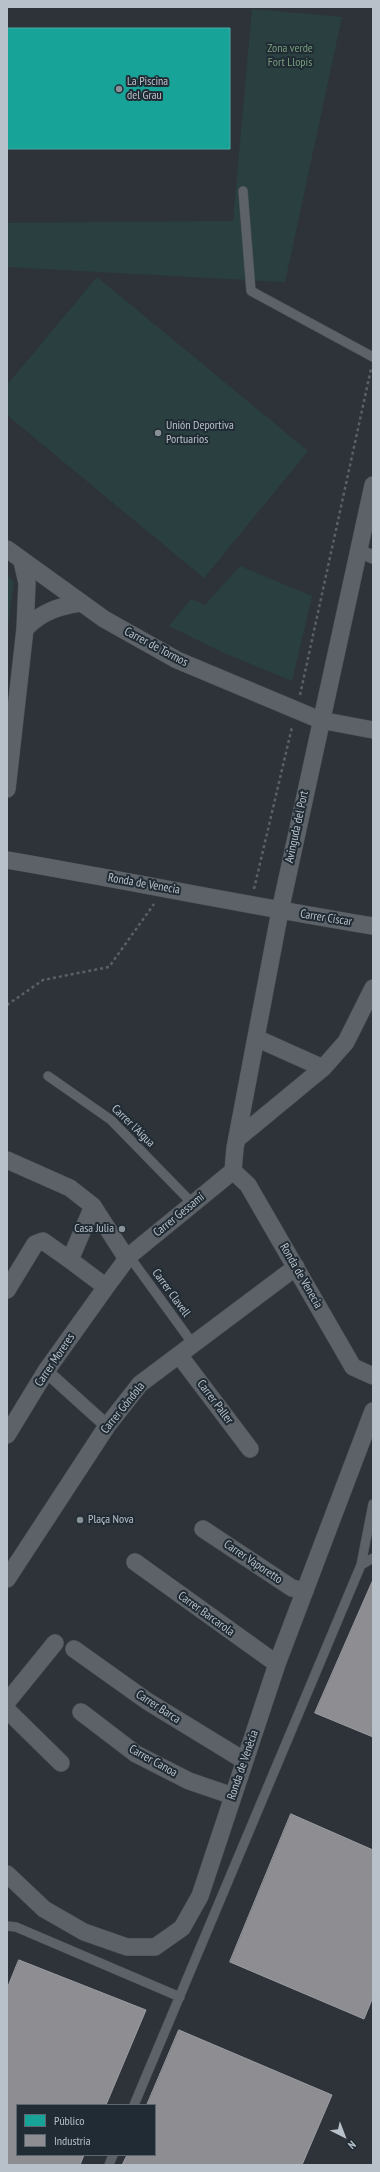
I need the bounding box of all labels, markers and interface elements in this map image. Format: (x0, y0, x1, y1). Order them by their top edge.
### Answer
park label: Zona verde Fort Llopis (267, 42, 313, 70)
place label: La Piscina del Grau (127, 75, 168, 103)
marker: La Piscina del Grau (114, 84, 124, 94)
place label: Unión Deportiva Portuarios (166, 419, 234, 447)
marker: Unión Deportiva Portuarios (153, 428, 163, 438)
street label: Carrer de Tormos (122, 624, 190, 670)
street label: Avinguda del Port (282, 790, 312, 864)
street label: Ronda de Venecia (107, 871, 181, 897)
street label: Carrer Císcar (299, 907, 353, 929)
street label: Carrer l'Aigua (108, 1102, 158, 1150)
street label: Carrer Gessamí (150, 1190, 208, 1240)
place label: Casa Julia (74, 1222, 114, 1236)
marker: Casa Julia (117, 1224, 127, 1234)
street label: Ronda de Venecia (277, 1241, 325, 1311)
street label: Carrer Clavell (149, 1266, 193, 1320)
street label: Carrer Moreres (32, 1331, 78, 1389)
street label: Carrer Paller (194, 1377, 236, 1427)
street label: Carrer Góndola (98, 1379, 148, 1437)
place label: Plaça Nova (88, 1513, 134, 1527)
marker: Plaça Nova (75, 1515, 85, 1525)
street label: Carrer Vaporetto (221, 1537, 285, 1587)
street label: Carrer Barcarola (175, 1589, 237, 1639)
street label: Carrer Barca (133, 1687, 183, 1727)
street label: Ronda de Venècia (224, 1728, 262, 1802)
street label: Carrer Canoa (126, 1742, 180, 1780)
legend (16, 2104, 156, 2156)
text: Público (54, 2113, 84, 2128)
north arrow (324, 2116, 364, 2156)
text: Industria (54, 2133, 91, 2148)
text: N (345, 2138, 359, 2152)

